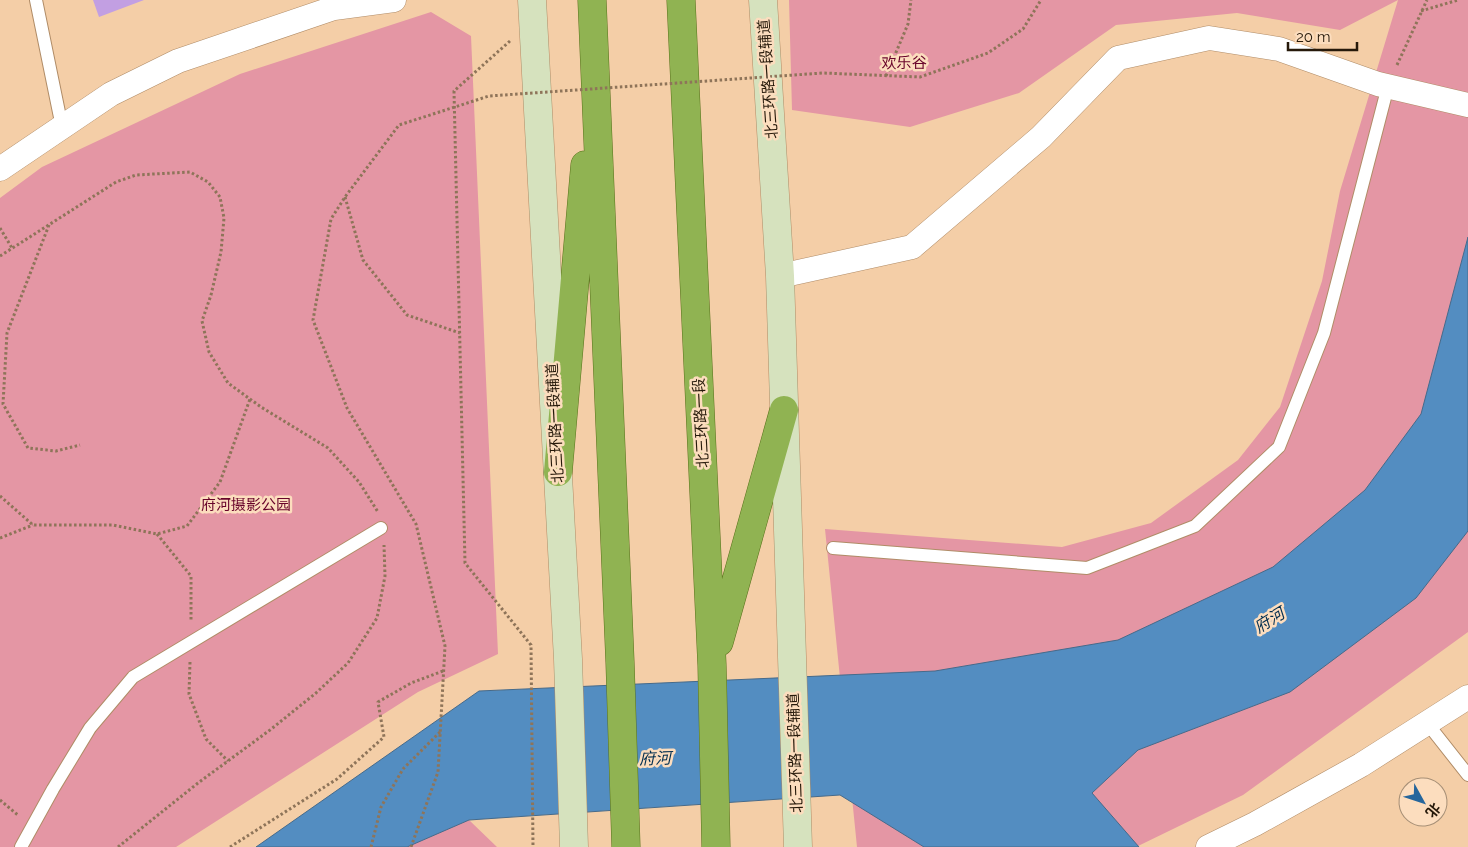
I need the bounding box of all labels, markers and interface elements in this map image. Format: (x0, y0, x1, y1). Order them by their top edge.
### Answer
street label: 北三环路一段辅道 (755, 19, 781, 139)
scale bar (1288, 20, 1357, 52)
text: 20 m (1296, 28, 1331, 46)
park label: 欢乐谷 (881, 54, 927, 72)
street label: 北三环路一段辅道 (543, 363, 567, 483)
street label: 北三环路一段 (690, 378, 712, 468)
park label: 府河摄影公园 (201, 496, 291, 514)
water label: 府河 (1251, 602, 1290, 637)
street label: 北三环路一段辅道 (784, 693, 806, 813)
water label: 府河 (639, 748, 674, 769)
north arrow (1398, 777, 1448, 827)
text: 北 (1422, 800, 1444, 821)

